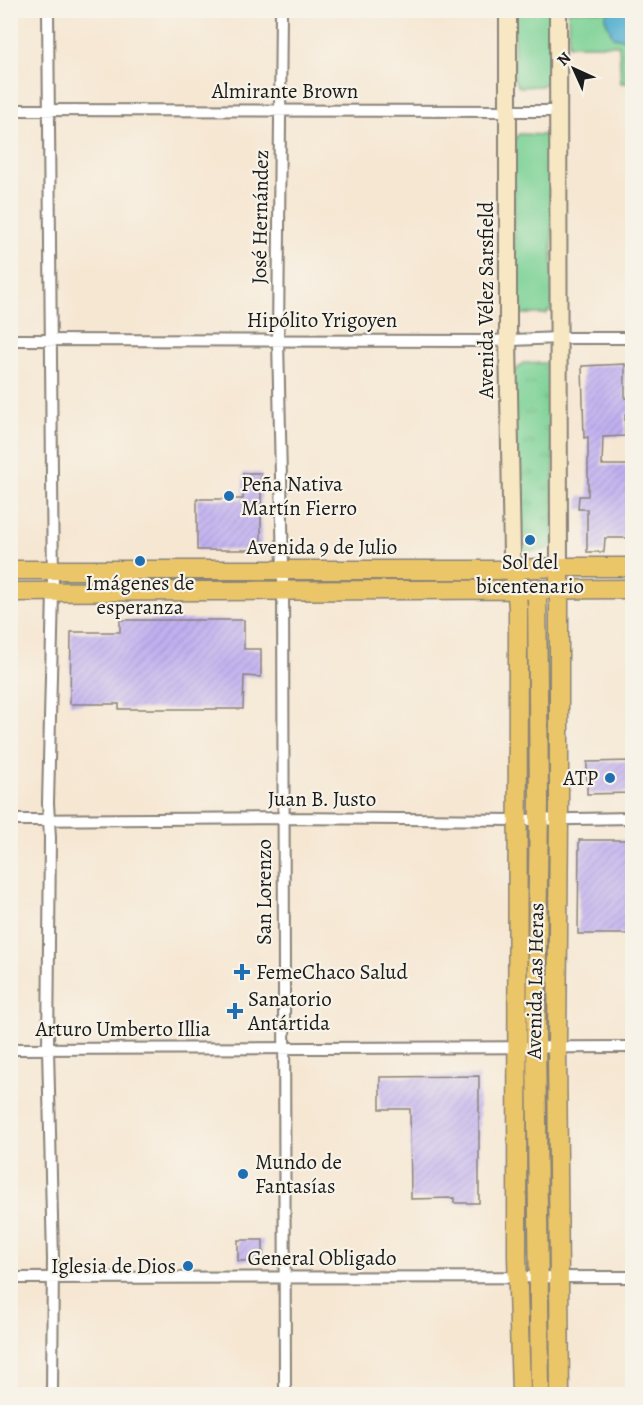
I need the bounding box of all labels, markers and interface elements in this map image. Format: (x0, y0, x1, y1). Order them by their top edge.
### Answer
north arrow (544, 39, 604, 99)
text: N (552, 47, 576, 71)
street label: Almirante Brown (211, 77, 358, 105)
street label: José Hernández (245, 150, 275, 284)
street label: Avenida Vélez Sarsfield (472, 201, 500, 400)
street label: Hipólito Yrigoyen (247, 306, 397, 334)
place label: Peña Nativa Martín Fierro (241, 470, 357, 522)
marker: Peña Nativa Martín Fierro (222, 489, 236, 503)
street label: Avenida 9 de Julio (246, 533, 397, 561)
marker: Sol del bicentenario (523, 533, 537, 547)
place label: Sol del bicentenario (476, 548, 584, 600)
marker: Imágenes de esperanza (133, 554, 147, 568)
place label: Imágenes de esperanza (86, 569, 194, 621)
place label: ATP (562, 764, 598, 792)
marker: ATP (603, 771, 617, 785)
street label: Juan B. Justo (268, 785, 376, 813)
street label: San Lorenzo (250, 839, 278, 945)
street label: Avenida Las Heras (520, 902, 550, 1061)
place label: FemeChaco Salud (256, 958, 408, 986)
marker: FemeChaco Salud (233, 963, 251, 981)
place label: Sanatorio Antártida (247, 985, 332, 1037)
marker: Sanatorio Antártida (226, 1002, 244, 1020)
street label: Arturo Umberto Illia (34, 1015, 211, 1043)
place label: Mundo de Fantasías (255, 1148, 342, 1200)
marker: Mundo de Fantasías (236, 1167, 250, 1181)
street label: General Obligado (248, 1244, 396, 1272)
place label: Iglesia de Dios (51, 1252, 176, 1280)
marker: Iglesia de Dios (181, 1259, 195, 1273)

